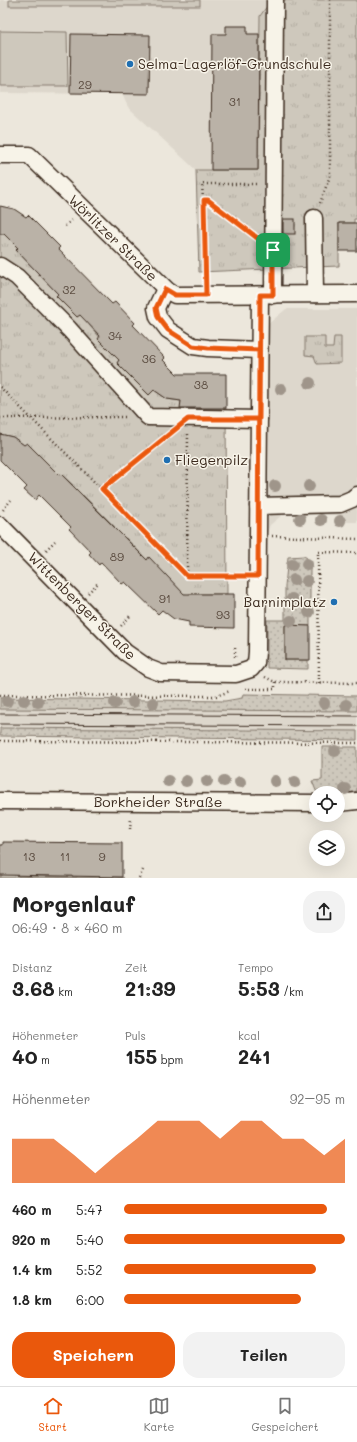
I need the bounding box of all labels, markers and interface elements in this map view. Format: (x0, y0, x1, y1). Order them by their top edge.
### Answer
place label: Selma-Lagerlöf-Grundschule (138, 54, 331, 73)
marker: Selma-Lagerlöf-Grundschule (125, 59, 135, 69)
house number: 29 (78, 76, 92, 92)
house number: 31 (229, 93, 241, 109)
street label: Wörlitzer Straße (65, 190, 162, 285)
pin (256, 233, 290, 267)
icon: arrive (262, 239, 284, 261)
house number: 32 (62, 281, 76, 297)
house number: 34 (108, 327, 122, 343)
house number: 36 (142, 350, 156, 366)
house number: 38 (194, 376, 208, 392)
place label: Fliegenpilz (175, 450, 248, 469)
marker: Fliegenpilz (162, 455, 172, 465)
street label: Wittenberger Straße (24, 547, 141, 664)
house number: 89 (110, 548, 124, 564)
house number: 91 (159, 590, 171, 606)
place label: Barnimplatz (244, 592, 326, 611)
marker: Barnimplatz (329, 597, 339, 607)
house number: 93 (216, 606, 230, 622)
map controls (309, 786, 345, 866)
button: locate (309, 786, 345, 822)
street label: Borkheider Straße (94, 792, 222, 811)
button: layers (309, 830, 345, 866)
house number: 13 (23, 848, 35, 864)
house number: 11 (60, 848, 70, 864)
house number: 9 (98, 848, 106, 864)
text: Morgenlauf (12, 889, 135, 918)
button: share (303, 891, 345, 933)
text: 06:49 · 8 × 460 m (12, 919, 122, 936)
text: Distanz (12, 960, 52, 975)
text: Zeit (125, 960, 147, 975)
text: Tempo (238, 960, 273, 975)
text: 3.68 (12, 975, 55, 1001)
text: 21:39 (125, 975, 175, 1001)
text: 5:53 (238, 975, 280, 1001)
text: km (55, 984, 73, 999)
text: /km (280, 984, 304, 999)
text: Höhenmeter (12, 1028, 78, 1043)
text: Puls (125, 1028, 146, 1043)
text: kcal (238, 1028, 260, 1043)
text: 40 (12, 1043, 38, 1069)
text: 155 (125, 1043, 157, 1069)
text: 241 (238, 1043, 271, 1069)
text: m (38, 1052, 50, 1067)
text: bpm (157, 1052, 183, 1067)
text: Höhenmeter (12, 1090, 90, 1107)
text: 92–95 m (290, 1090, 345, 1107)
text: 460 m (12, 1201, 51, 1218)
text: 5:47 (76, 1201, 102, 1218)
text: 920 m (12, 1231, 50, 1248)
text: 5:40 (76, 1231, 103, 1248)
text: 1.4 km (12, 1261, 52, 1278)
text: 5:52 (76, 1261, 102, 1278)
text: 1.8 km (12, 1291, 52, 1308)
text: 6:00 (76, 1291, 104, 1308)
button: Speichern (12, 1332, 175, 1378)
button: Teilen (183, 1332, 345, 1378)
tab: Start (38, 1395, 67, 1434)
tab: Karte (144, 1395, 174, 1434)
tab: Gespeichert (251, 1395, 319, 1434)

